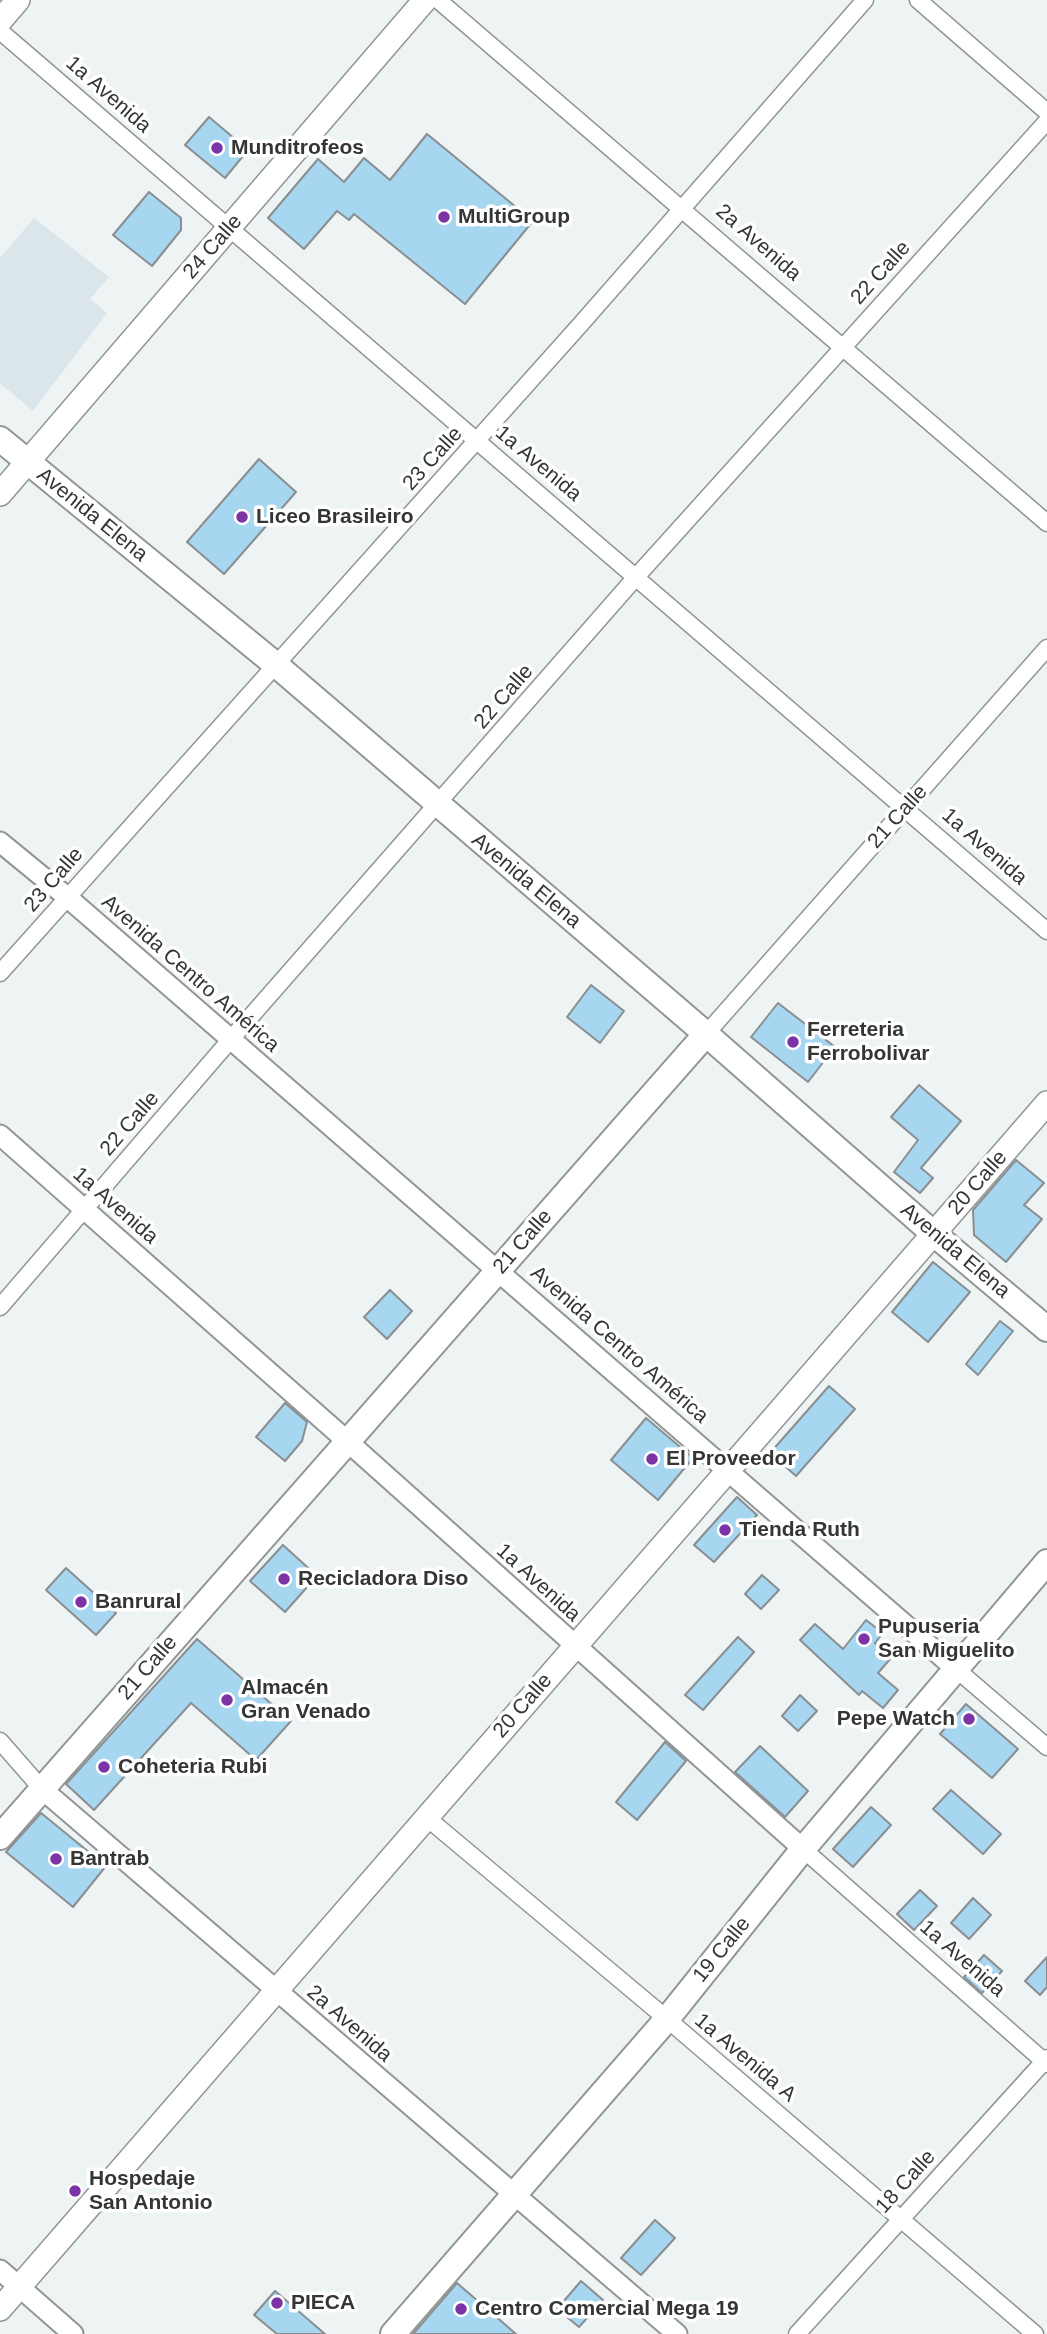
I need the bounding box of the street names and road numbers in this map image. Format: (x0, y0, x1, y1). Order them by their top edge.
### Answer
street label: 1a Avenida (60, 51, 156, 139)
street label: 2a Avenida (710, 199, 806, 287)
street label: 24 Calle (178, 210, 248, 284)
street label: 22 Calle (846, 236, 916, 310)
street label: 1a Avenida (490, 421, 586, 507)
street label: 23 Calle (398, 422, 468, 496)
street label: Avenida Elena (32, 463, 152, 567)
street label: 22 Calle (469, 660, 539, 734)
street label: 21 Calle (863, 780, 933, 854)
street label: 1a Avenida (936, 803, 1032, 891)
street label: Avenida Elena (466, 828, 586, 934)
street label: 23 Calle (19, 843, 89, 917)
street label: Avenida Centro América (96, 890, 284, 1058)
street label: 22 Calle (95, 1087, 165, 1161)
street label: 20 Calle (943, 1146, 1013, 1220)
street label: 1a Avenida (67, 1162, 163, 1250)
street label: Avenida Elena (895, 1198, 1015, 1304)
street label: 21 Calle (488, 1205, 558, 1279)
street label: Avenida Centro América (525, 1261, 713, 1429)
street label: 1a Avenida (491, 1539, 585, 1627)
street label: 21 Calle (113, 1631, 183, 1705)
street label: 20 Calle (488, 1669, 558, 1743)
street label: 19 Calle (688, 1912, 756, 1988)
street label: 1a Avenida (914, 1915, 1010, 2003)
street label: 2a Avenida (301, 1980, 397, 2068)
street label: 1a Avenida A (689, 2008, 801, 2108)
street label: 18 Calle (871, 2145, 941, 2219)

